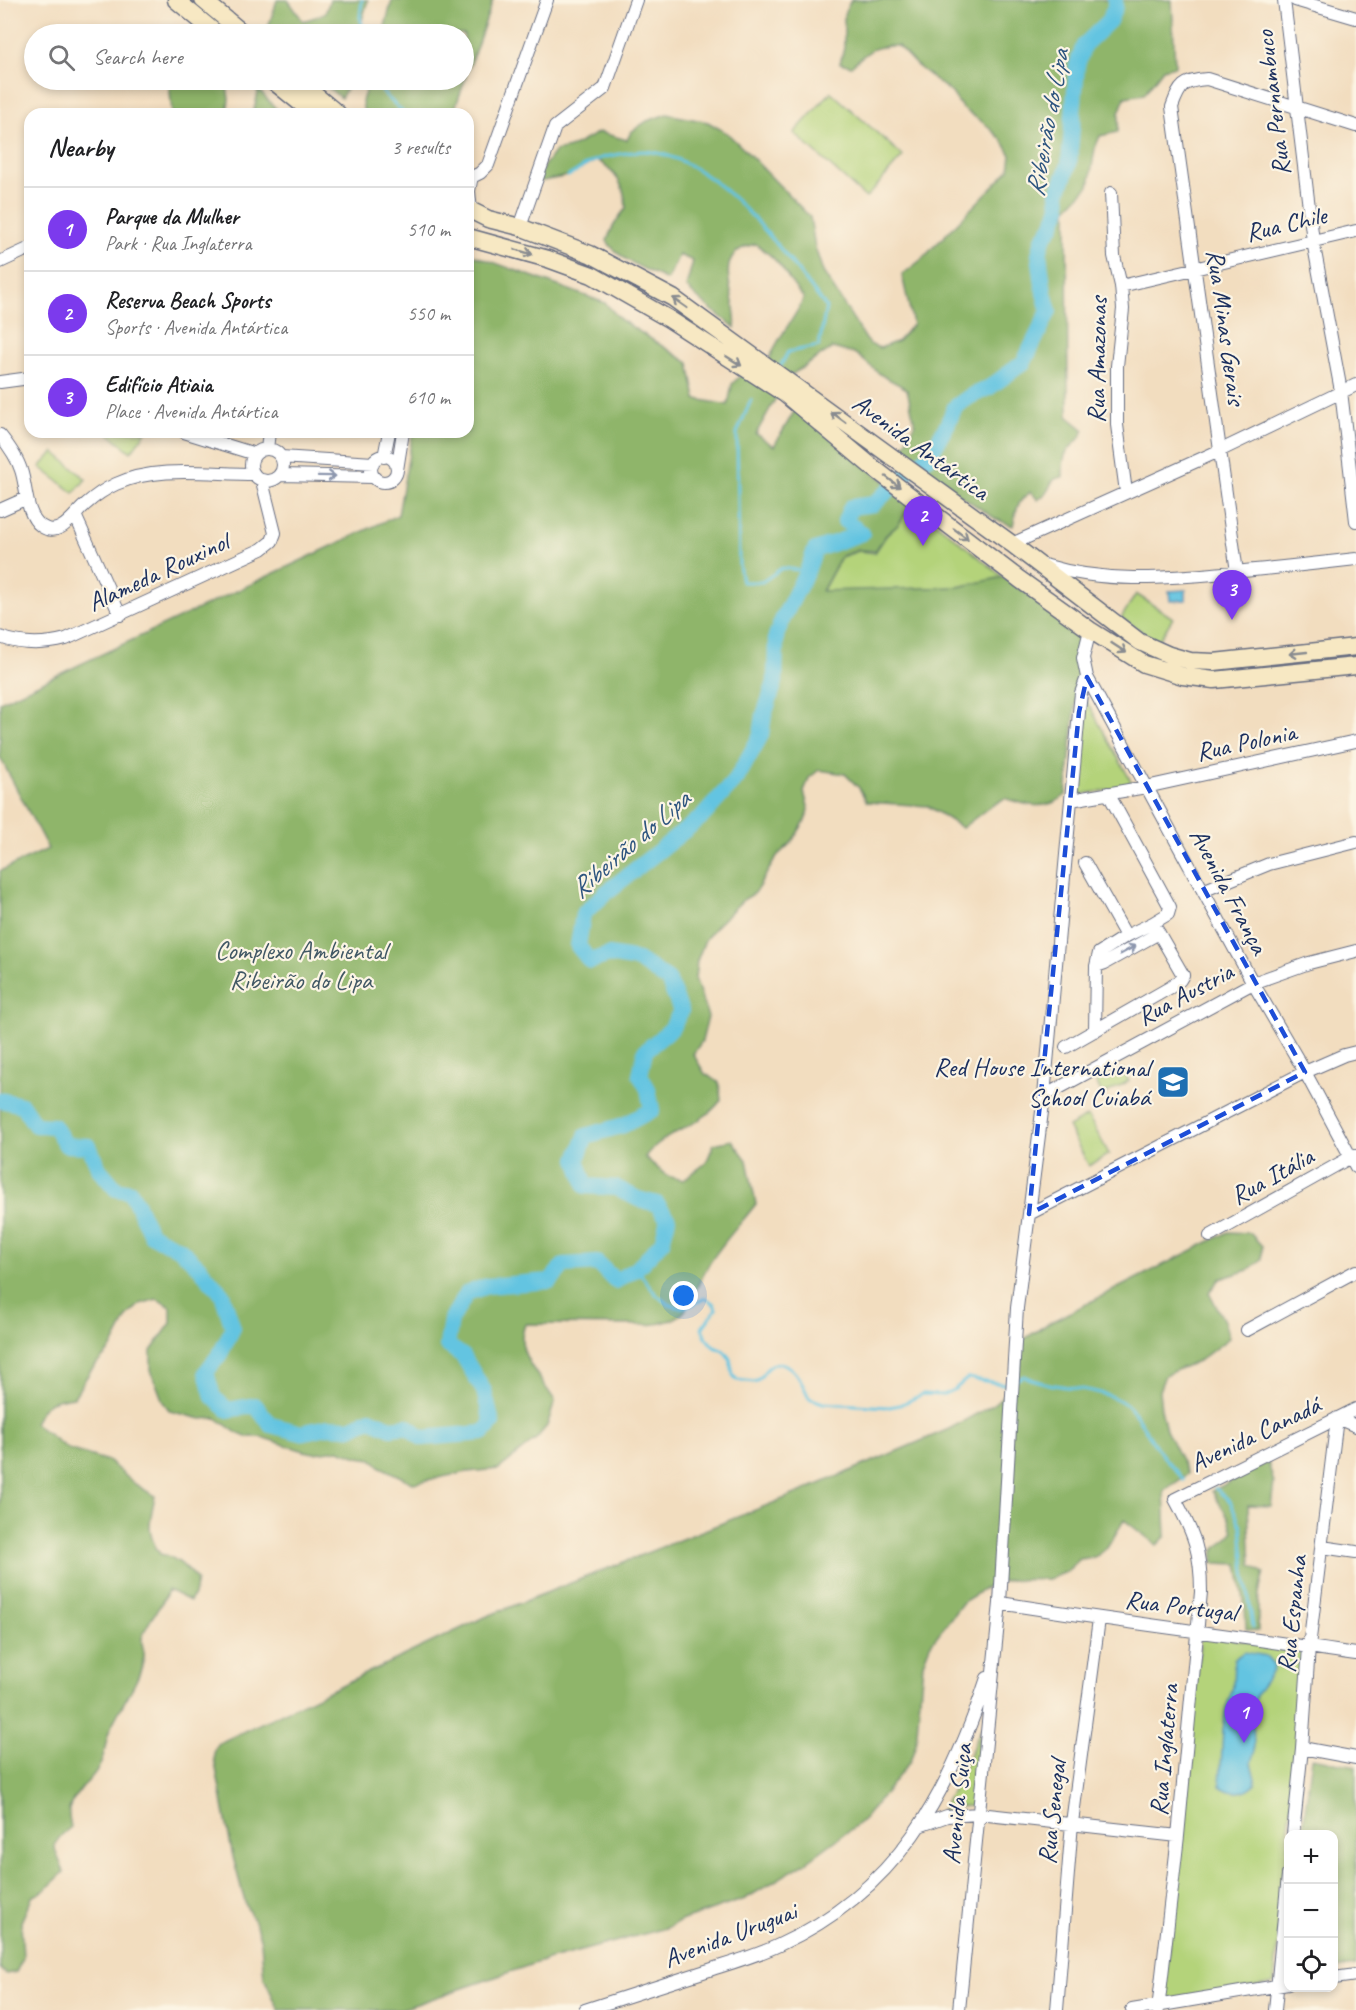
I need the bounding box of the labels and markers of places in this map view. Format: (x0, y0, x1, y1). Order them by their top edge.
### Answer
pin: 2 (904, 496, 942, 546)
pin: 3 (1212, 570, 1252, 620)
place label: Red House International School Cuiabá (934, 1051, 1155, 1114)
school or university icon: Red House International School Cuiabá (1155, 1064, 1191, 1100)
pin: 1 (1224, 1694, 1264, 1743)

